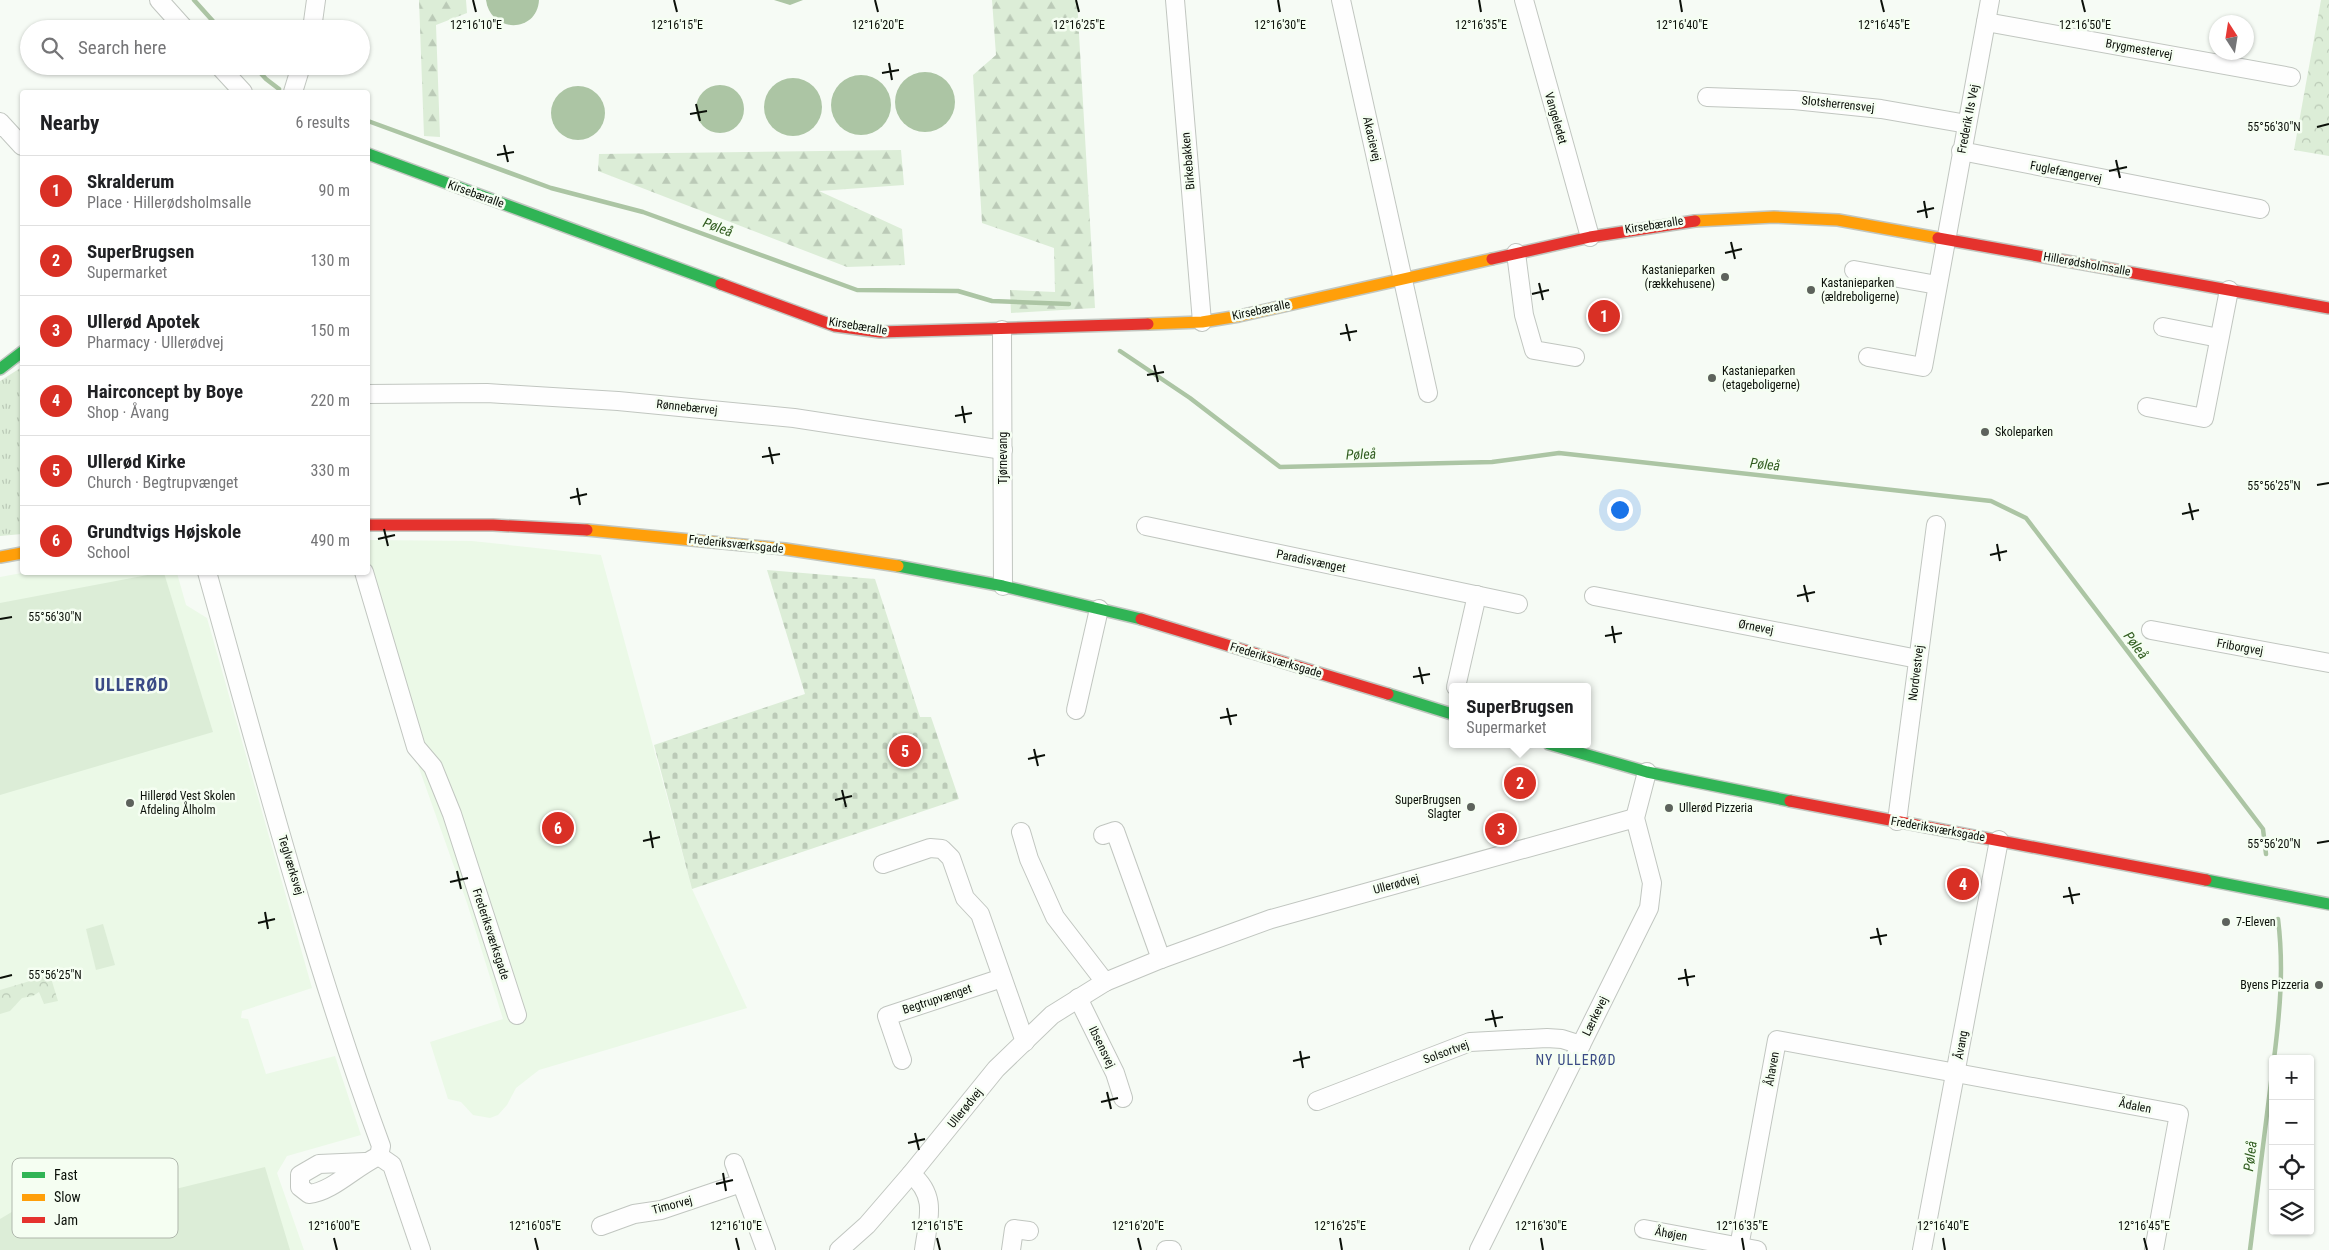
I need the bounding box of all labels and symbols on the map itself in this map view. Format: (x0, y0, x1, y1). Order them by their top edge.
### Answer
north arrow (2209, 15, 2254, 60)
text: 12°16'10"E (450, 18, 502, 32)
text: 12°16'15"E (651, 18, 703, 32)
text: 12°16'20"E (852, 18, 904, 32)
text: 12°16'25"E (1053, 18, 1105, 32)
text: 12°16'30"E (1254, 18, 1306, 32)
text: 12°16'35"E (1455, 18, 1507, 32)
text: 12°16'40"E (1656, 18, 1708, 32)
text: 12°16'45"E (1858, 18, 1910, 32)
text: 12°16'50"E (2059, 18, 2111, 32)
street label: Brygmestervej (2105, 36, 2173, 62)
street label: Frederik IIs Vej (1954, 83, 1982, 155)
street label: Vangeledet (1542, 91, 1570, 146)
street label: Slotsherrensvej (1801, 93, 1875, 115)
street label: Akacievej (1360, 115, 1384, 163)
text: 55°56'30"N (2247, 120, 2301, 134)
street label: Birkebakken (1178, 131, 1197, 190)
street label: Fuglefængervej (2029, 158, 2103, 186)
street label: Kirsebæralle (446, 177, 506, 211)
street label: Kirsebæralle (1624, 213, 1685, 237)
water label: Pøleå (701, 214, 735, 240)
street label: Hillerødsholmsalle (2042, 249, 2132, 279)
place label: Kastanieparken (rækkehusene) (1642, 263, 1715, 291)
marker: Kastanieparken (rækkehusene) (1719, 271, 1731, 283)
place label: Kastanieparken (ældreboligerne) (1821, 276, 1899, 304)
marker: Kastanieparken (ældreboligerne) (1805, 284, 1817, 296)
street label: Kirsebæralle (1231, 297, 1292, 323)
pin: 1 (1588, 297, 1620, 335)
street label: Kirsebæralle (828, 314, 889, 338)
place label: Kastanieparken (etageboligerne) (1722, 364, 1800, 392)
marker: Kastanieparken (etageboligerne) (1706, 372, 1718, 384)
street label: Rønnebærvej (656, 397, 718, 417)
place label: Skoleparken (1995, 425, 2053, 439)
marker: Skoleparken (1979, 426, 1991, 438)
street label: Tjørnevang (996, 432, 1010, 484)
water label: Pøleå (1346, 445, 1376, 463)
water label: Pøleå (1749, 454, 1781, 474)
text: 55°56'25"N (2247, 479, 2301, 493)
your location (1607, 497, 1633, 523)
street label: Frederiksværksgade (688, 532, 784, 556)
street label: Paradisvænget (1275, 547, 1347, 575)
text: 55°56'30"N (28, 610, 82, 624)
street label: Ørnevej (1737, 617, 1775, 637)
water label: Pøleå (2120, 628, 2152, 662)
street label: Friborgvej (2216, 636, 2264, 658)
street label: Frederiksværksgade (1228, 639, 1324, 681)
street label: Nordvestvej (1906, 644, 1926, 702)
district label: ULLERØD (95, 674, 169, 695)
pin: 5 (889, 732, 921, 770)
pin: 2 (1504, 764, 1536, 802)
place label: Hillerød Vest Skolen Afdeling Ålholm (140, 789, 236, 817)
place label: SuperBrugsen Slagter (1395, 793, 1461, 821)
marker: Hillerød Vest Skolen Afdeling Ålholm (124, 797, 136, 809)
marker: SuperBrugsen Slagter (1465, 801, 1477, 813)
place label: Ullerød Pizzeria (1679, 801, 1753, 815)
marker: Ullerød Pizzeria (1663, 802, 1675, 814)
pin: 6 (542, 809, 574, 847)
pin: 3 (1485, 810, 1517, 848)
street label: Frederiksværksgade (1890, 814, 1987, 844)
street label: Teglværksvej (275, 833, 307, 897)
text: 55°56'20"N (2247, 837, 2301, 851)
pin: 4 (1947, 865, 1979, 903)
street label: Ullerødvej (1372, 871, 1420, 897)
street label: Frederiksværksgade (470, 887, 512, 982)
place label: 7-Eleven (2236, 915, 2276, 929)
marker: 7-Eleven (2220, 916, 2232, 928)
text: 55°56'25"N (28, 968, 82, 982)
place label: Byens Pizzeria (2240, 978, 2309, 992)
marker: Byens Pizzeria (2313, 979, 2325, 991)
street label: Begtrupvænget (901, 981, 974, 1017)
street label: Lærkevej (1579, 994, 1611, 1038)
street label: Ibsensvej (1086, 1024, 1118, 1070)
street label: Åvang (1950, 1029, 1970, 1061)
street label: Solsortvej (1421, 1037, 1471, 1067)
street label: Åhaven (1760, 1050, 1782, 1087)
district label: NY ULLERØD (1535, 1052, 1617, 1068)
street label: Ullerødvej (945, 1085, 985, 1131)
street label: Ådalen (2118, 1094, 2153, 1116)
water label: Pøleå (2240, 1140, 2260, 1172)
legend (12, 1158, 178, 1238)
text: Fast (54, 1167, 78, 1183)
text: Slow (54, 1189, 81, 1205)
street label: Timorvej (650, 1193, 694, 1217)
text: Jam (54, 1212, 78, 1228)
text: 12°16'00"E (308, 1219, 360, 1233)
text: 12°16'05"E (509, 1219, 561, 1233)
text: 12°16'10"E (710, 1219, 762, 1233)
text: 12°16'15"E (911, 1219, 963, 1233)
text: 12°16'20"E (1112, 1219, 1164, 1233)
text: 12°16'25"E (1314, 1219, 1366, 1233)
text: 12°16'30"E (1515, 1219, 1567, 1233)
text: 12°16'35"E (1716, 1219, 1768, 1233)
text: 12°16'40"E (1917, 1219, 1969, 1233)
text: 12°16'45"E (2118, 1219, 2170, 1233)
street label: Åhøjen (1654, 1222, 1689, 1244)

